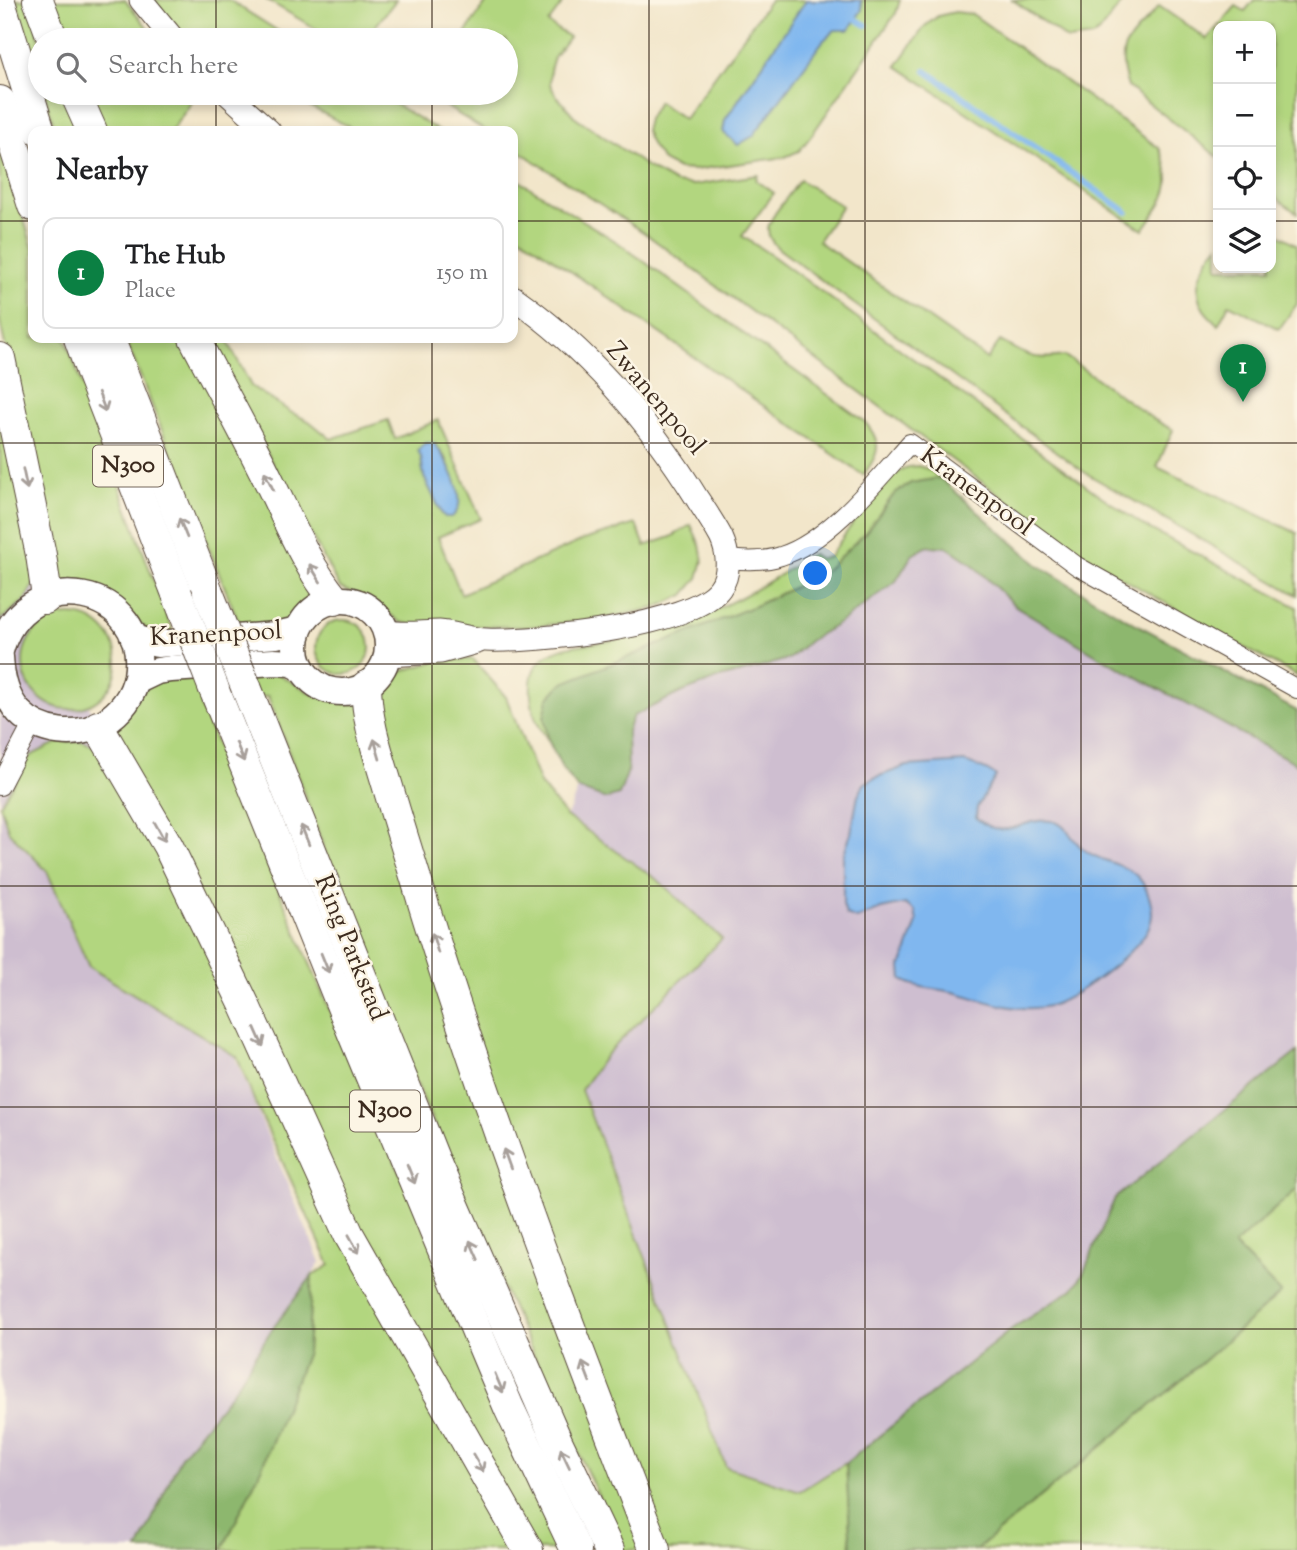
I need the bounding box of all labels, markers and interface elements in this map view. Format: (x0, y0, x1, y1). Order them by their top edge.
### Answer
map controls (1213, 21, 1276, 273)
button: + (1213, 21, 1276, 84)
search box (28, 28, 518, 105)
icon: search (52, 48, 90, 86)
text: Search here (108, 48, 238, 85)
button: − (1213, 84, 1276, 147)
button: locate (1213, 147, 1276, 210)
text: Nearby (56, 150, 148, 193)
button: layers (1213, 210, 1276, 273)
text: The Hub (125, 238, 225, 275)
text: 1 (77, 257, 85, 290)
text: 150 m (436, 257, 488, 290)
text: Place (125, 275, 176, 308)
street label: Zwanenpool (596, 334, 714, 464)
pin: 1 (1220, 344, 1266, 402)
one-way arrow (97, 390, 110, 412)
street label: Kranenpool (912, 438, 1040, 546)
road number: N300 (93, 446, 163, 486)
one-way arrow (18, 467, 32, 490)
one-way arrow (261, 471, 275, 492)
one-way arrow (175, 518, 188, 540)
your location (798, 556, 832, 590)
one-way arrow (307, 563, 321, 583)
street label: Kranenpool (149, 613, 283, 657)
one-way arrow (369, 738, 382, 760)
one-way arrow (234, 741, 247, 762)
one-way arrow (154, 821, 167, 842)
one-way arrow (297, 825, 310, 846)
street label: Ring Parkstad (304, 869, 396, 1027)
one-way arrow (428, 932, 441, 954)
one-way arrow (319, 952, 332, 973)
one-way arrow (253, 1026, 266, 1047)
road number: N300 (350, 1091, 420, 1132)
one-way arrow (500, 1148, 512, 1170)
one-way arrow (405, 1162, 418, 1184)
one-way arrow (347, 1233, 361, 1253)
one-way arrow (467, 1239, 480, 1261)
one-way arrow (579, 1362, 592, 1384)
one-way arrow (493, 1372, 506, 1394)
one-way arrow (558, 1448, 571, 1469)
one-way arrow (471, 1452, 485, 1472)

